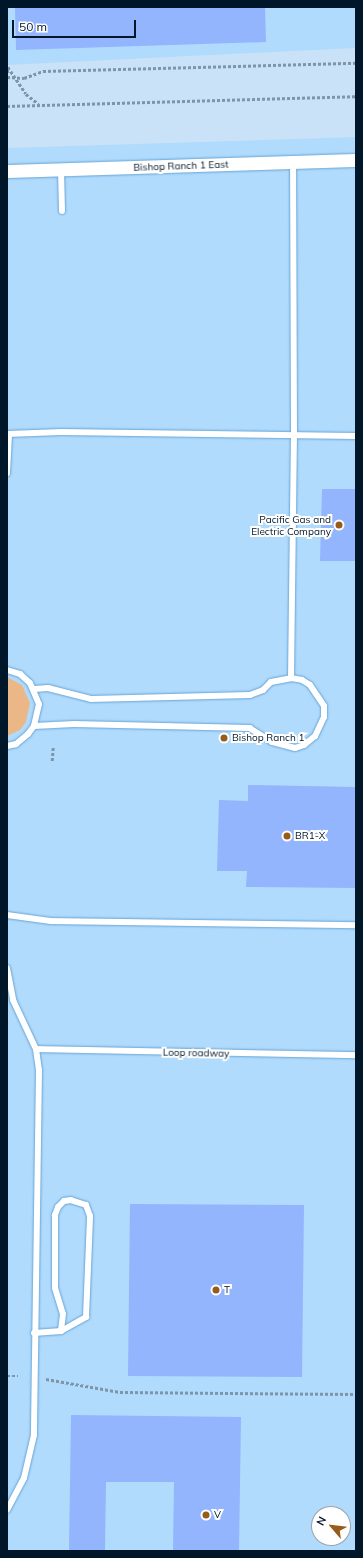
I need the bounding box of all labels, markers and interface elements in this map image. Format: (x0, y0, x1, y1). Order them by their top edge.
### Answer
scale bar (14, 12, 138, 38)
text: 50 m (19, 19, 47, 34)
street label: Bishop Ranch 1 East (133, 158, 229, 174)
place label: Pacific Gas and Electric Company (251, 513, 331, 536)
marker: Pacific Gas and Electric Company (334, 520, 344, 530)
place label: Bishop Ranch 1 (232, 732, 305, 744)
marker: Bishop Ranch 1 (219, 733, 229, 743)
place label: BR1-X (295, 830, 325, 842)
marker: BR1-X (282, 831, 292, 841)
street label: Loop roadway (163, 1046, 229, 1060)
place label: T (224, 1284, 230, 1296)
marker: T (211, 1285, 221, 1295)
north arrow (311, 1506, 351, 1546)
place label: V (214, 1509, 221, 1521)
marker: V (201, 1510, 211, 1520)
text: N (313, 1514, 329, 1528)

